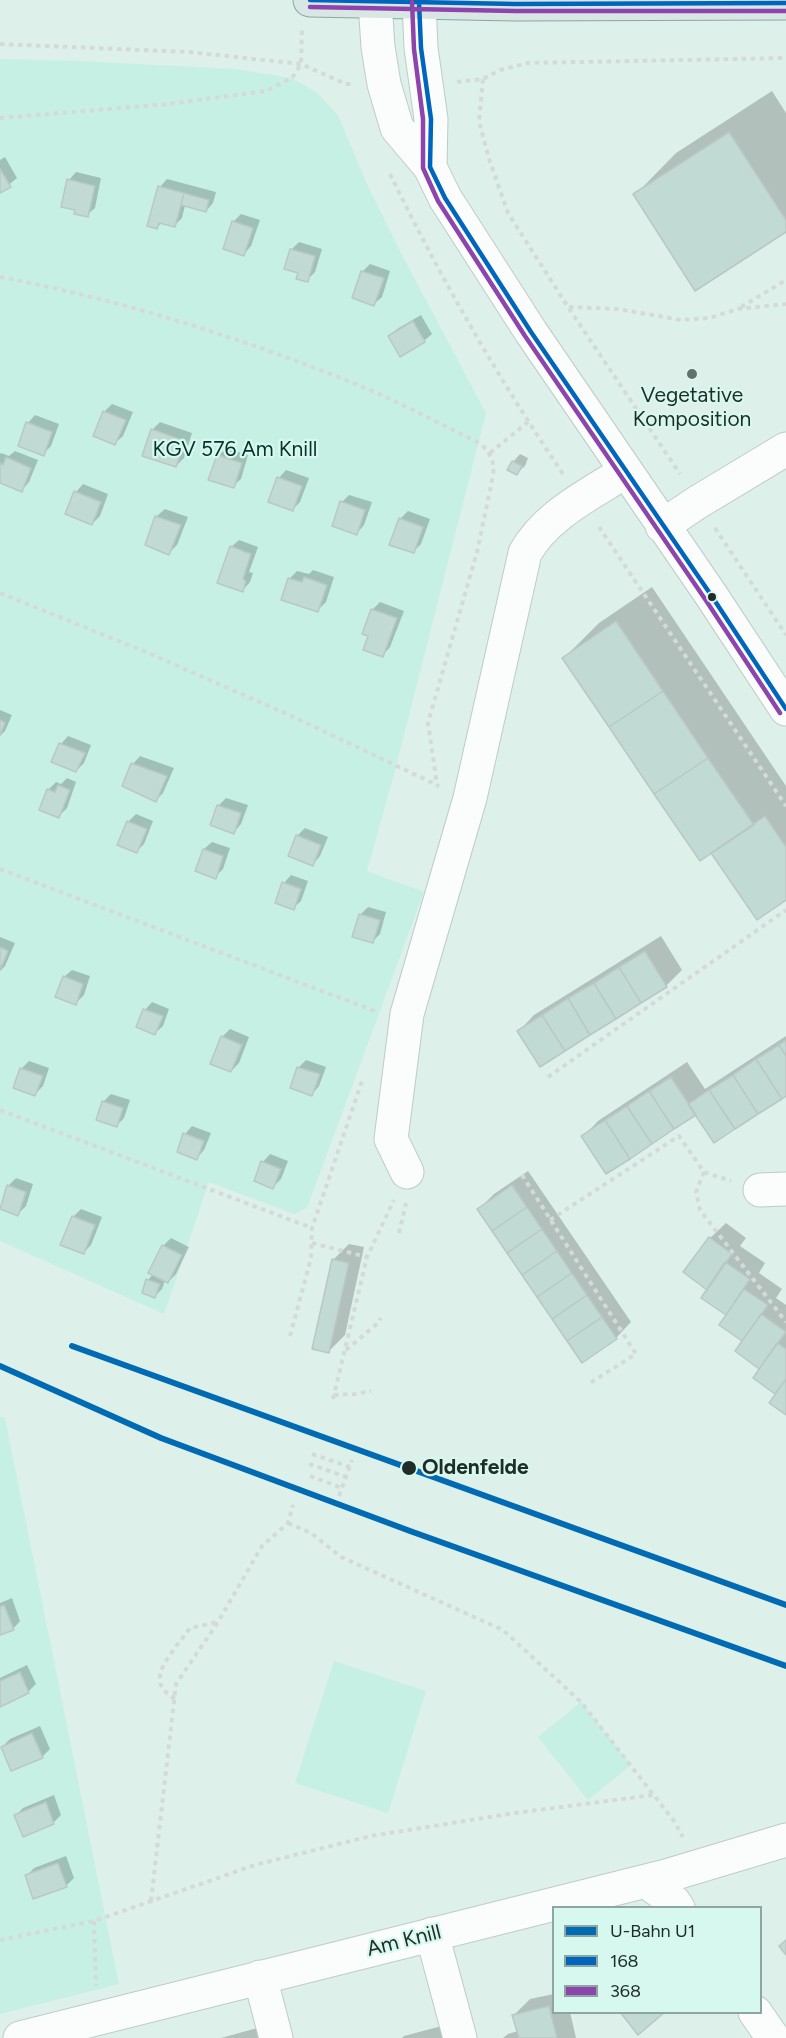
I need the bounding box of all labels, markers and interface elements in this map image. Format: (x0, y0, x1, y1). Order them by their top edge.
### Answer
marker: Vegetative Komposition (685, 367, 699, 381)
place label: Vegetative Komposition (633, 383, 751, 433)
park label: KGV 576 Am Knill (153, 437, 317, 463)
unlabelled marker (706, 591, 718, 603)
place label: Oldenfelde (422, 1455, 529, 1481)
marker: Oldenfelde (400, 1459, 418, 1477)
legend (552, 1906, 762, 2014)
street label: Am Knill (364, 1920, 444, 1962)
text: U-Bahn U1 (610, 1920, 695, 1942)
text: 168 (610, 1950, 639, 1972)
text: 368 (610, 1980, 641, 2002)

